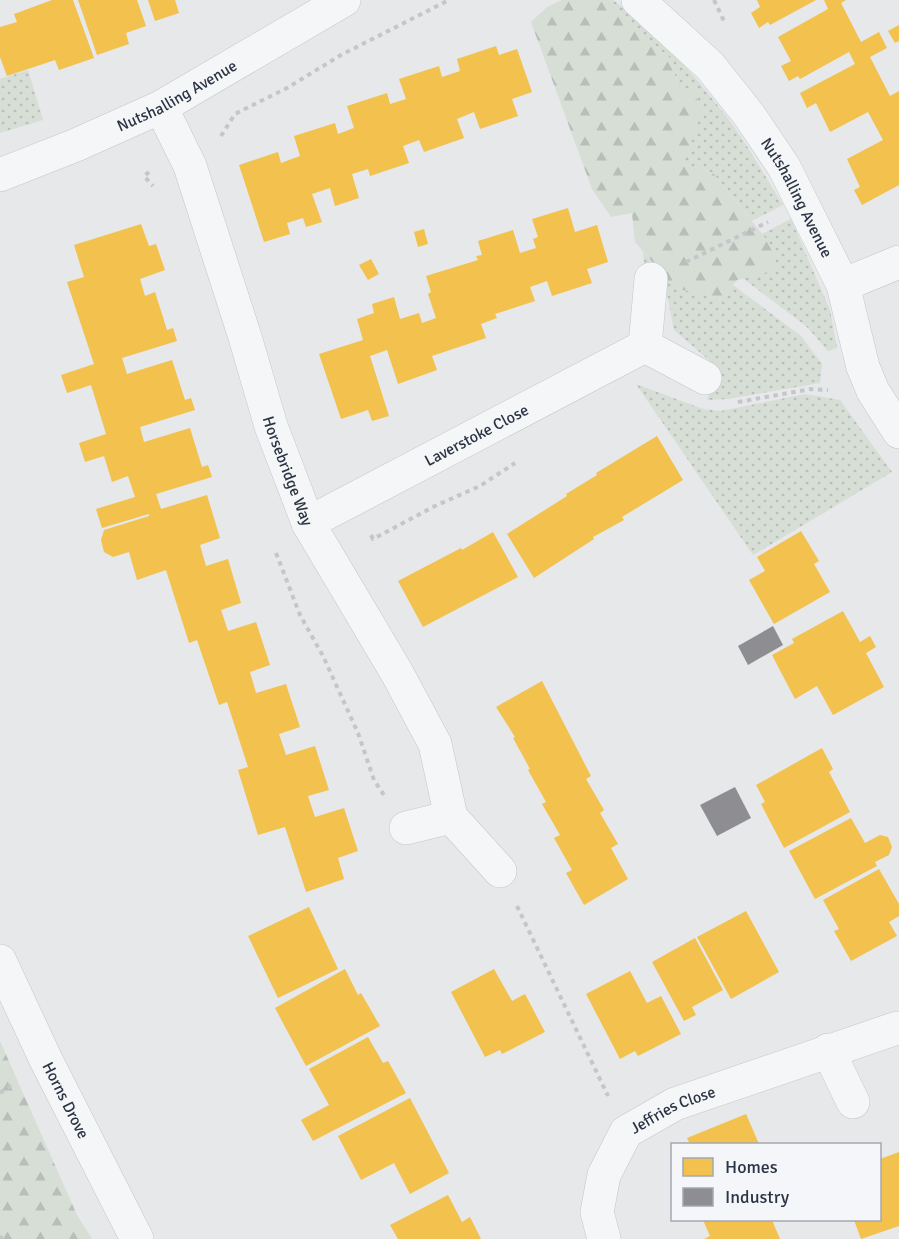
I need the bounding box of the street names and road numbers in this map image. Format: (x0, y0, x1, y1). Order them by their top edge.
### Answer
street label: Nutshalling Avenue (114, 56, 241, 136)
street label: Nutshalling Avenue (756, 134, 837, 261)
street label: Laverstoke Close (421, 400, 532, 471)
street label: Horsebridge Way (258, 414, 317, 529)
street label: Horns Drove (38, 1059, 93, 1142)
street label: Jeffries Close (627, 1082, 718, 1139)

